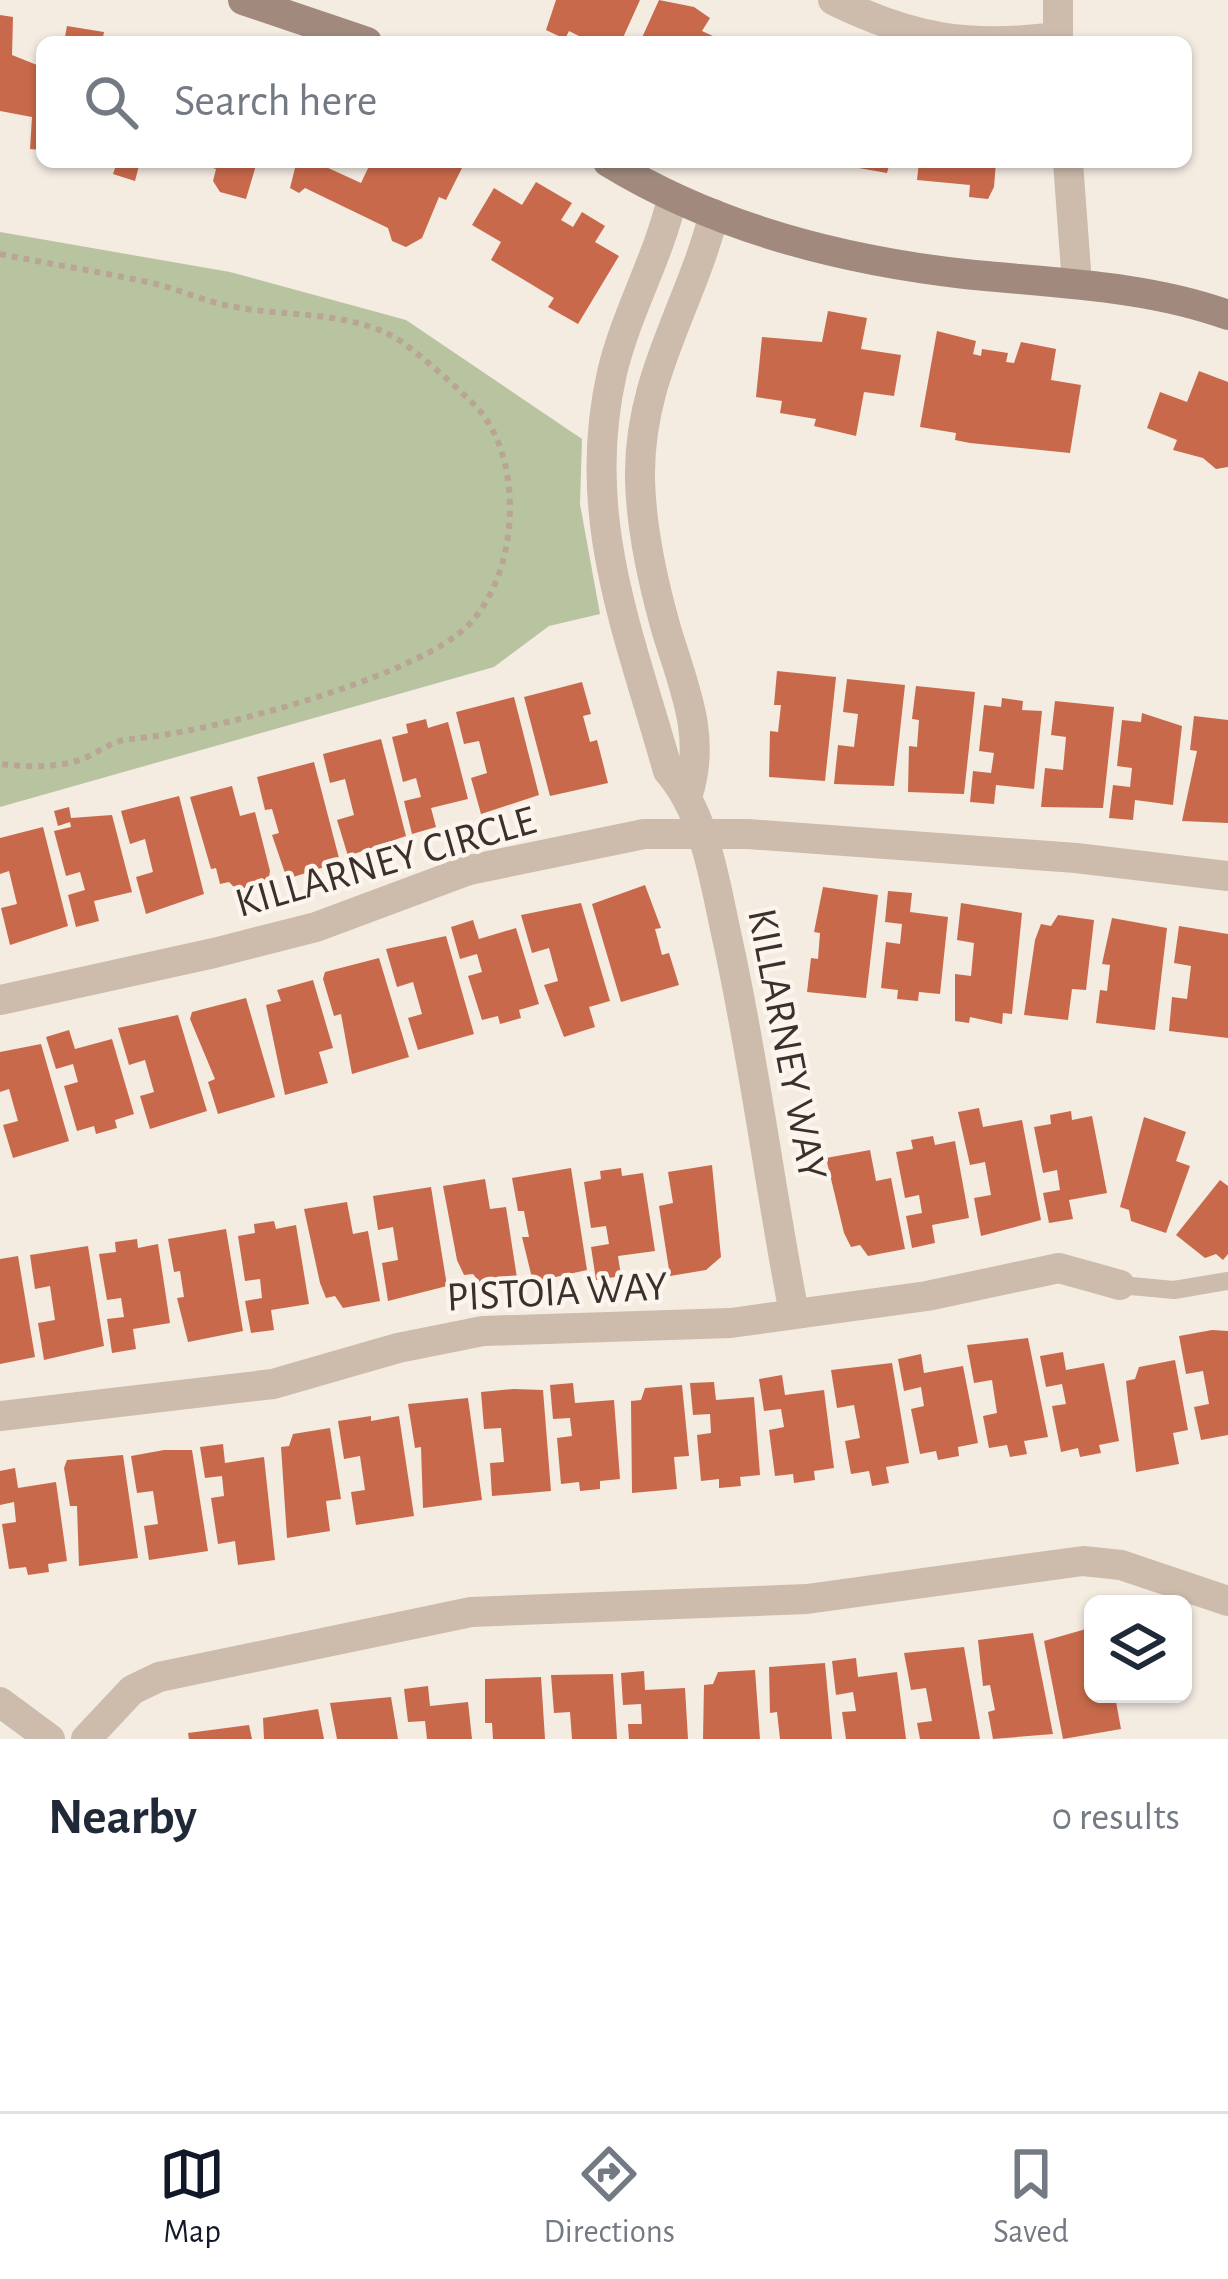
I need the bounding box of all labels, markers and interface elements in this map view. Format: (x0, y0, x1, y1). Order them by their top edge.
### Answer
search box (36, 36, 1192, 168)
icon: search (78, 69, 144, 135)
text: Search here (174, 79, 377, 124)
street label: KILLARNEY CIRCLE (231, 799, 541, 925)
street label: KILLARNEY WAY (740, 905, 834, 1184)
street label: PISTOIA WAY (446, 1265, 669, 1319)
map controls (1084, 1595, 1192, 1703)
button: layers (1084, 1595, 1192, 1703)
text: Nearby (48, 1792, 197, 1843)
text: 0 results (1052, 1798, 1180, 1837)
tab: Map (159, 2141, 225, 2253)
tab: Directions (543, 2141, 675, 2253)
tab: Saved (993, 2141, 1069, 2253)

